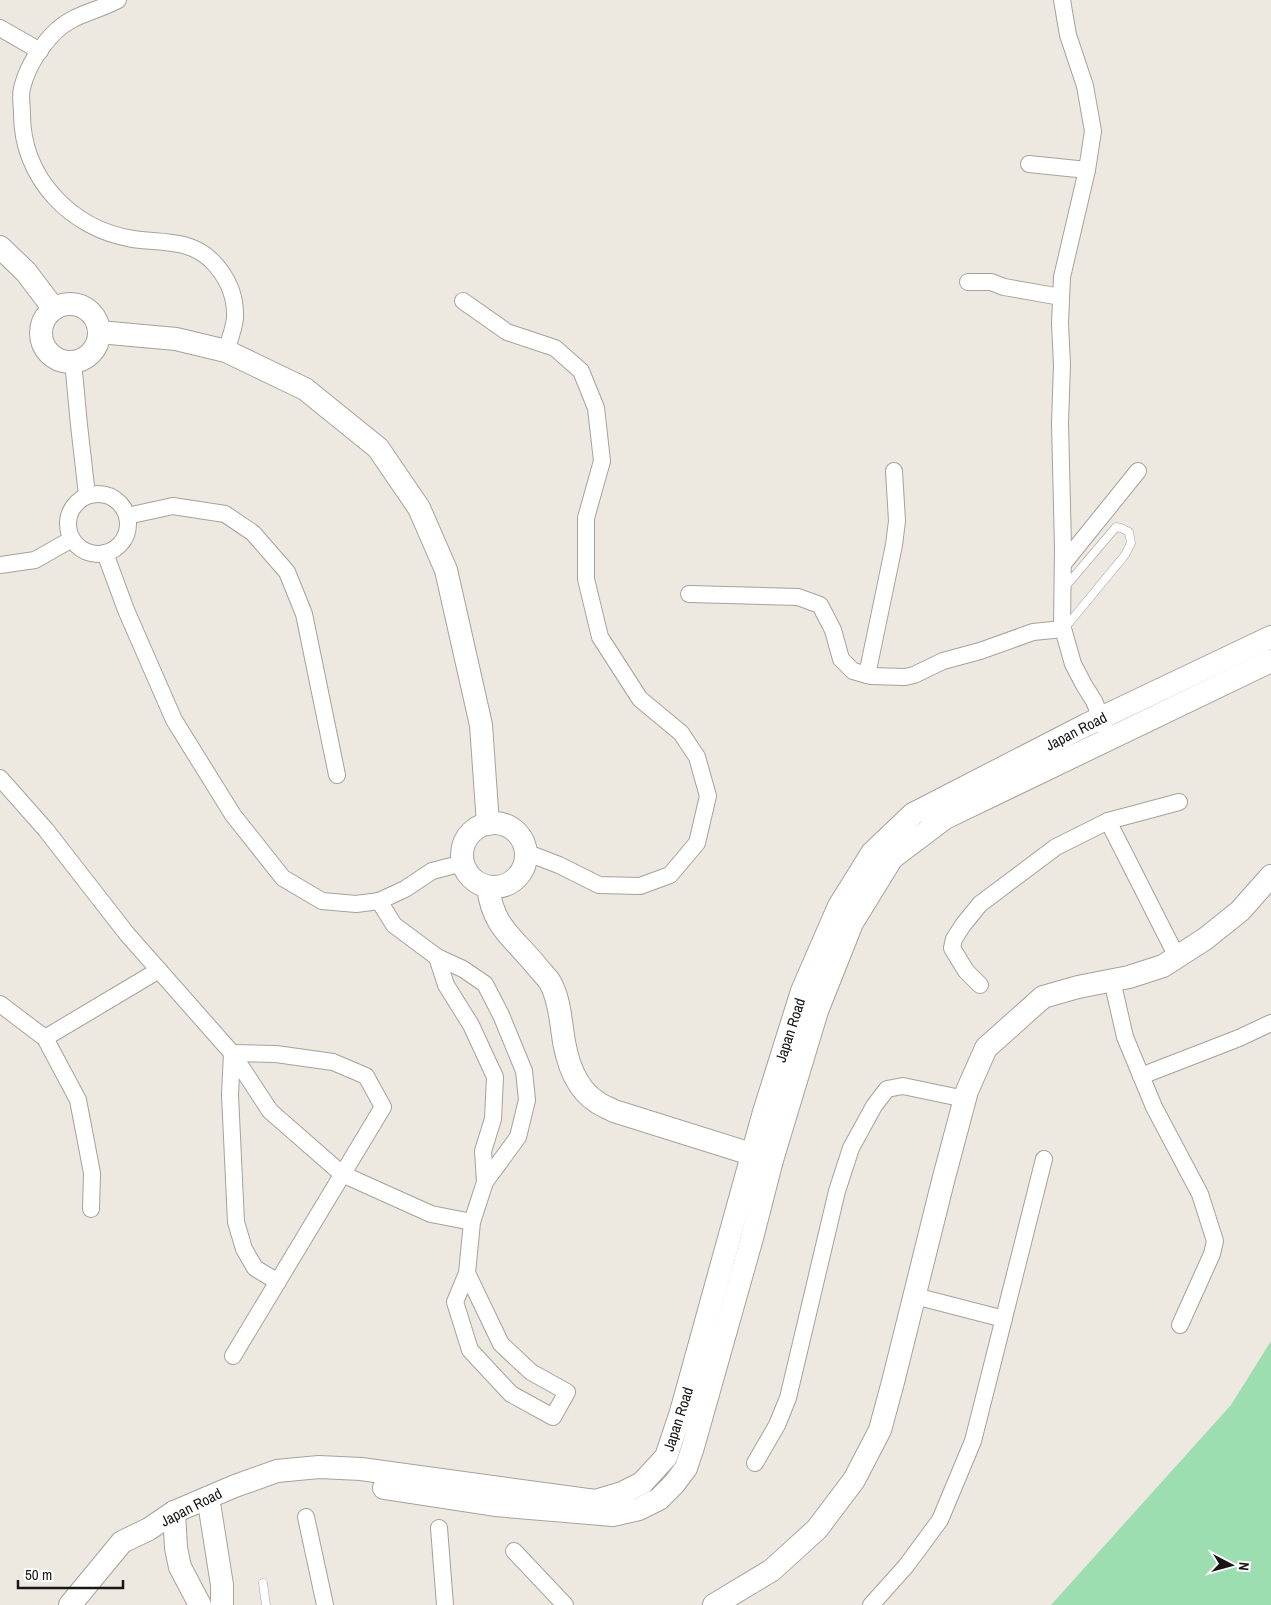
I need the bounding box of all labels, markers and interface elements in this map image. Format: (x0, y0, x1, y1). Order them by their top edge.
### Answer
street label: Japan Road (1042, 707, 1110, 755)
street label: Japan Road (770, 995, 810, 1065)
street label: Japan Road (658, 1384, 698, 1454)
street label: Japan Road (157, 1483, 225, 1531)
north arrow (1206, 1540, 1256, 1590)
scale bar (18, 1558, 122, 1590)
text: N (1235, 1561, 1253, 1571)
text: 50 m (25, 1564, 52, 1585)

